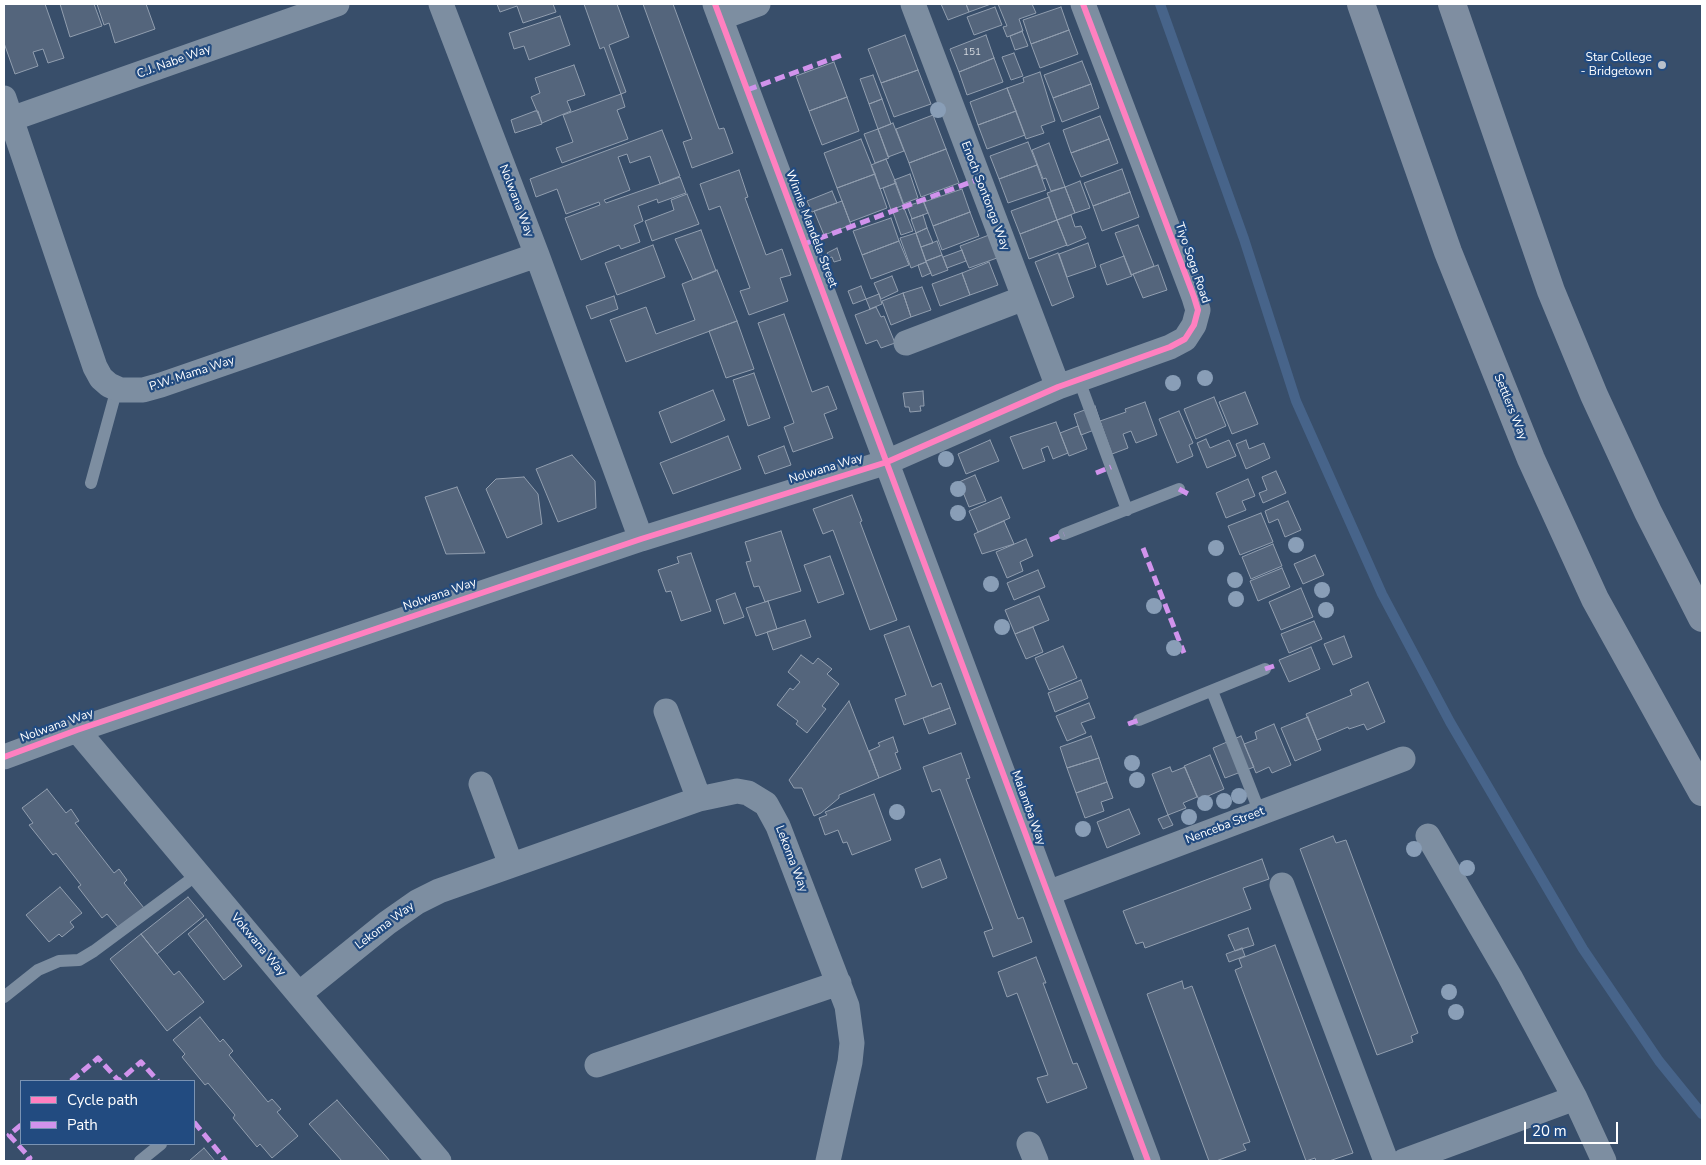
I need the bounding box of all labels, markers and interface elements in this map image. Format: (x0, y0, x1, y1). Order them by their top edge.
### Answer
street label: C.J. Nabe Way (135, 42, 213, 82)
house number: 151 (963, 47, 981, 59)
place label: Star College - Bridgetown (1581, 51, 1652, 79)
marker: Star College - Bridgetown (1656, 59, 1668, 71)
street label: Enoch Sontonga Way (958, 139, 1012, 253)
street label: Nolwana Way (496, 163, 536, 239)
street label: Winnie Mandela Street (782, 168, 840, 290)
street label: Tiyo Soga Road (1171, 221, 1213, 305)
street label: P.W. Mama Way (148, 353, 236, 395)
street label: Settlers Way (1490, 372, 1530, 442)
street label: Nolwana Way (787, 451, 865, 487)
street label: Nolwana Way (401, 576, 479, 614)
street label: Nolwana Way (19, 706, 95, 746)
street label: Malamba Way (1008, 769, 1048, 847)
street label: Nenceba Street (1184, 804, 1266, 848)
street label: Lekoma Way (772, 824, 810, 894)
street label: Lekoma Way (353, 899, 417, 953)
street label: Vokwana Way (228, 911, 288, 979)
legend (20, 1080, 195, 1145)
text: Cycle path (67, 1090, 138, 1110)
scale bar (1526, 1112, 1620, 1144)
text: Path (67, 1115, 98, 1135)
text: 20 m (1532, 1121, 1567, 1141)

